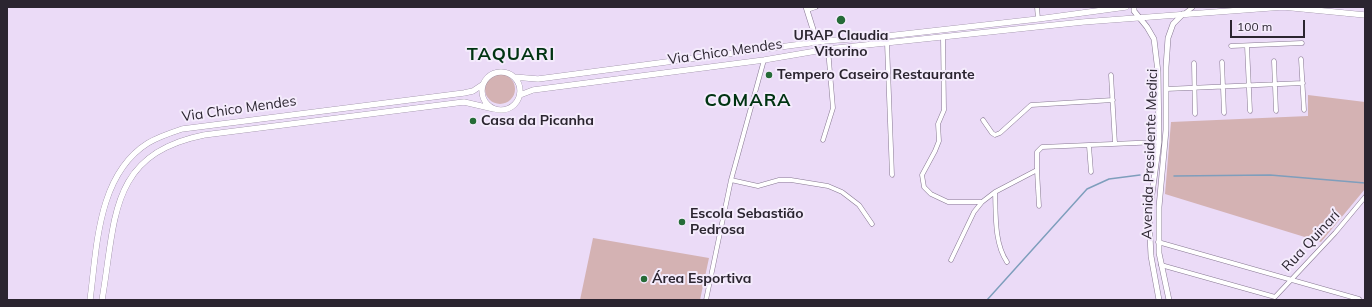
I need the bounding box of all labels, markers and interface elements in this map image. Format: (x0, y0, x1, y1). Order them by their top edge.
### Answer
scale bar (1232, 12, 1307, 38)
marker: URAP Claudia Vitorino (835, 14, 847, 26)
text: 100 m (1237, 19, 1272, 34)
place label: URAP Claudia Vitorino (794, 28, 888, 60)
street label: Via Chico Mendes (667, 36, 783, 68)
district label: TAQUARI (467, 44, 555, 66)
place label: Tempero Caseiro Restaurante (777, 67, 975, 83)
street label: Avenida Presidente Medici (1139, 68, 1161, 240)
marker: Tempero Caseiro Restaurante (764, 70, 774, 80)
district label: COMARA (704, 90, 792, 112)
street label: Via Chico Mendes (181, 93, 297, 125)
place label: Casa da Picanha (481, 113, 594, 129)
marker: Casa da Picanha (468, 116, 478, 126)
place label: Escola Sebastião Pedrosa (690, 206, 804, 238)
street label: Rua Quinarí (1279, 207, 1343, 275)
marker: Escola Sebastião Pedrosa (677, 217, 687, 227)
place label: Área Esportiva (652, 271, 751, 287)
marker: Área Esportiva (639, 274, 649, 284)

